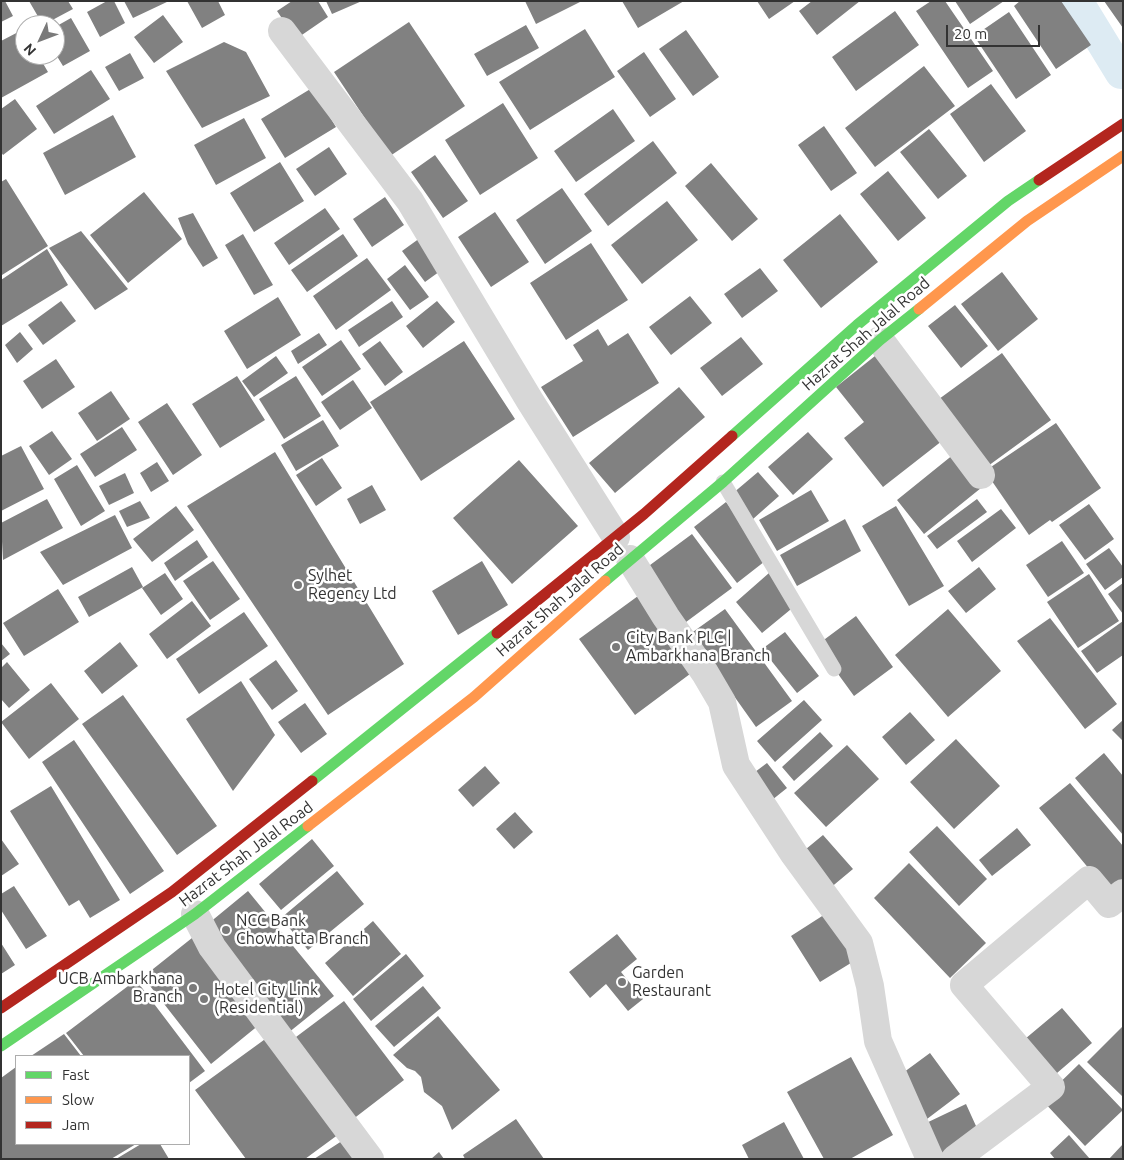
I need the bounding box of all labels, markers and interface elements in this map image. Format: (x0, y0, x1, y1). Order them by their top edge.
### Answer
north arrow (15, 15, 65, 65)
scale bar (949, 15, 1043, 47)
text: 20 m (954, 25, 987, 42)
text: N (20, 40, 39, 59)
street label: Hazrat Shah Jalal Road (798, 273, 934, 395)
street label: Hazrat Shah Jalal Road (492, 539, 628, 661)
place label: Sylhet Regency Ltd (308, 566, 397, 604)
marker: Sylhet Regency Ltd (292, 579, 304, 591)
place label: City Bank PLC | Ambarkhana Branch (626, 628, 770, 666)
marker: City Bank PLC | Ambarkhana Branch (610, 641, 622, 653)
street label: Hazrat Shah Jalal Road (175, 797, 317, 911)
place label: NCC Bank Chowhatta Branch (236, 911, 369, 949)
marker: NCC Bank Chowhatta Branch (220, 924, 232, 936)
place label: Garden Restaurant (632, 963, 711, 1001)
place label: UCB Ambarkhana Branch (58, 969, 183, 1007)
marker: Garden Restaurant (616, 976, 628, 988)
place label: Hotel City Link (Residential) (214, 980, 318, 1018)
marker: UCB Ambarkhana Branch (187, 982, 199, 994)
marker: Hotel City Link (Residential) (198, 993, 210, 1005)
legend (15, 1055, 190, 1145)
text: Fast (62, 1066, 89, 1083)
text: Slow (62, 1091, 94, 1108)
text: Jam (62, 1116, 90, 1133)

